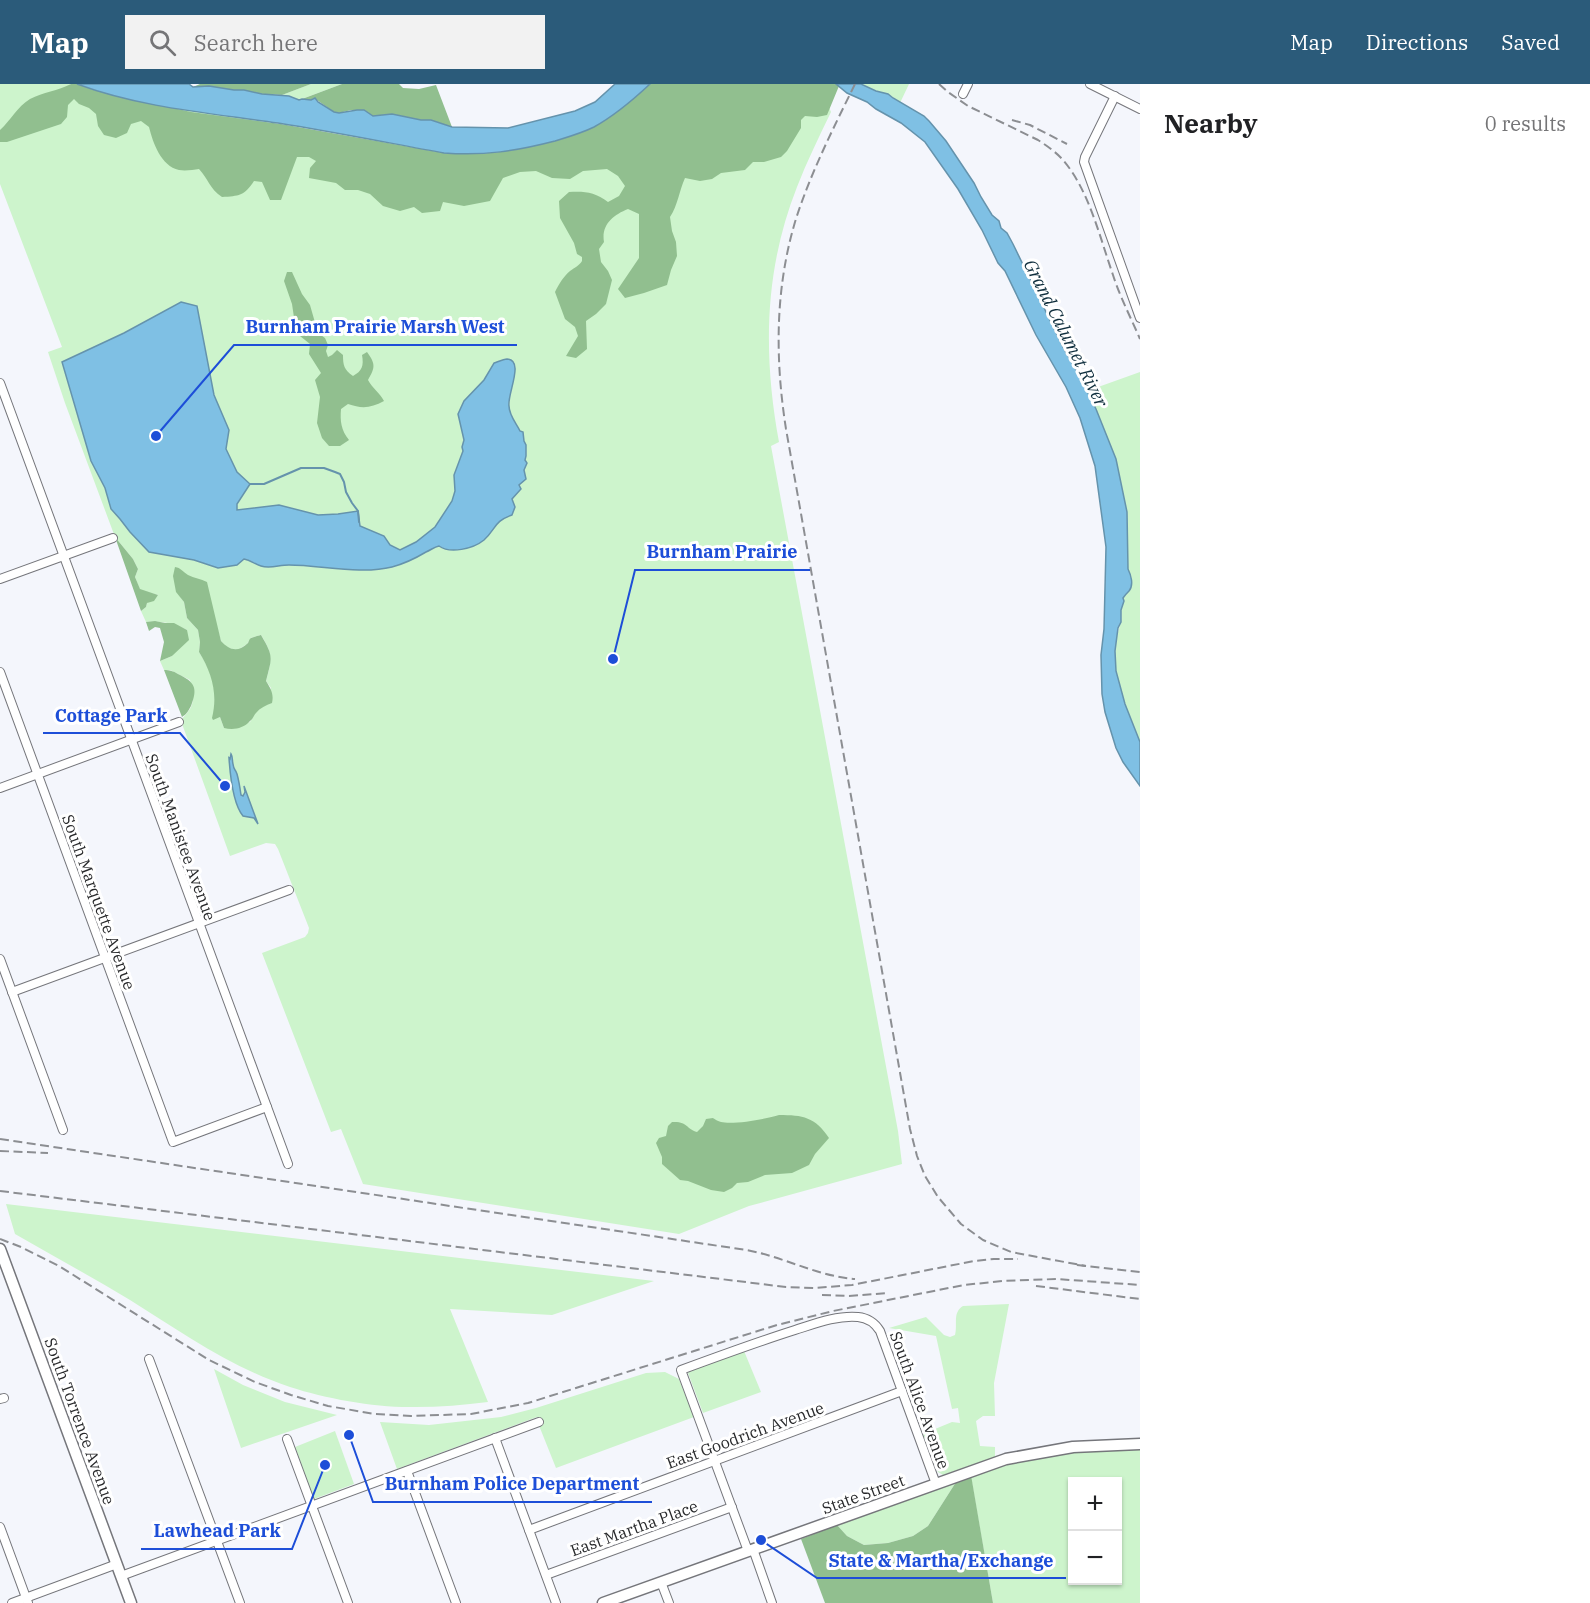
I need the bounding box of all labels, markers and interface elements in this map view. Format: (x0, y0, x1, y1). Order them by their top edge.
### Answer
search box (125, 15, 545, 69)
text: Map (30, 24, 89, 61)
icon: search (146, 26, 179, 59)
text: Search here (194, 28, 318, 57)
text: Map (1290, 28, 1333, 56)
text: Directions (1366, 28, 1468, 56)
text: Saved (1501, 28, 1560, 56)
text: Nearby (1164, 106, 1258, 140)
text: 0 results (1485, 110, 1566, 137)
water label: Grand Calumet River (1019, 255, 1114, 412)
callout: Burnham Prairie Marsh West (234, 309, 517, 345)
text: Burnham Prairie Marsh West (245, 315, 505, 338)
callout: Burnham Prairie (635, 534, 810, 570)
text: Burnham Prairie (647, 540, 797, 563)
callout: Cottage Park (43, 697, 180, 733)
text: Cottage Park (55, 704, 168, 727)
street label: South Manistee Avenue (141, 751, 221, 923)
street label: South Marquette Avenue (58, 812, 140, 992)
street label: South Alice Avenue (886, 1328, 954, 1472)
street label: South Torrence Avenue (40, 1335, 120, 1507)
street label: East Goodrich Avenue (664, 1397, 826, 1473)
callout: Burnham Police Department (373, 1466, 652, 1502)
street label: State Street (819, 1470, 907, 1518)
text: Burnham Police Department (385, 1472, 640, 1495)
map controls (1068, 1477, 1122, 1585)
button: + (1068, 1477, 1122, 1531)
street label: East Martha Place (567, 1496, 701, 1560)
callout: Lawhead Park (141, 1513, 292, 1549)
text: Lawhead Park (153, 1519, 281, 1542)
button: − (1068, 1531, 1122, 1585)
callout: State & Martha/Exchange (817, 1542, 1066, 1578)
text: State & Martha/Exchange (828, 1549, 1054, 1572)

